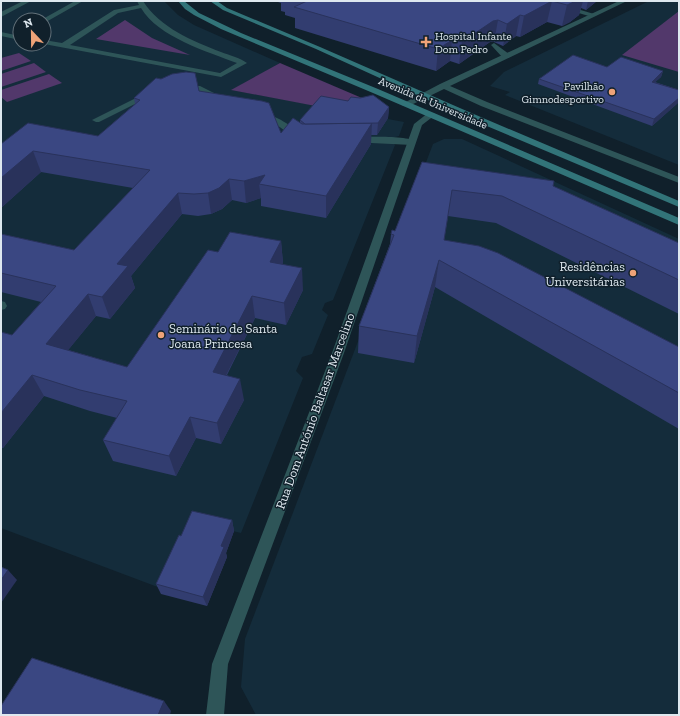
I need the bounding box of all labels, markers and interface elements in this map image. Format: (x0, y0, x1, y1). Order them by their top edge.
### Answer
north arrow (12, 12, 52, 52)
text: N (22, 15, 35, 31)
place label: Hospital Infante Dom Pedro (435, 30, 512, 56)
marker: Hospital Infante Dom Pedro (420, 36, 432, 48)
street label: Avenida da Universidade (377, 74, 489, 132)
place label: Pavilhão Gimnodesportivo (521, 80, 604, 106)
marker: Pavilhão Gimnodesportivo (607, 87, 617, 97)
place label: Residências Universitárias (546, 259, 625, 289)
marker: Residências Universitárias (628, 268, 638, 278)
street label: Rua Dom António Baltasar Marcelino (272, 311, 358, 511)
place label: Seminário de Santa Joana Princesa (169, 321, 278, 351)
marker: Seminário de Santa Joana Princesa (156, 330, 166, 340)

